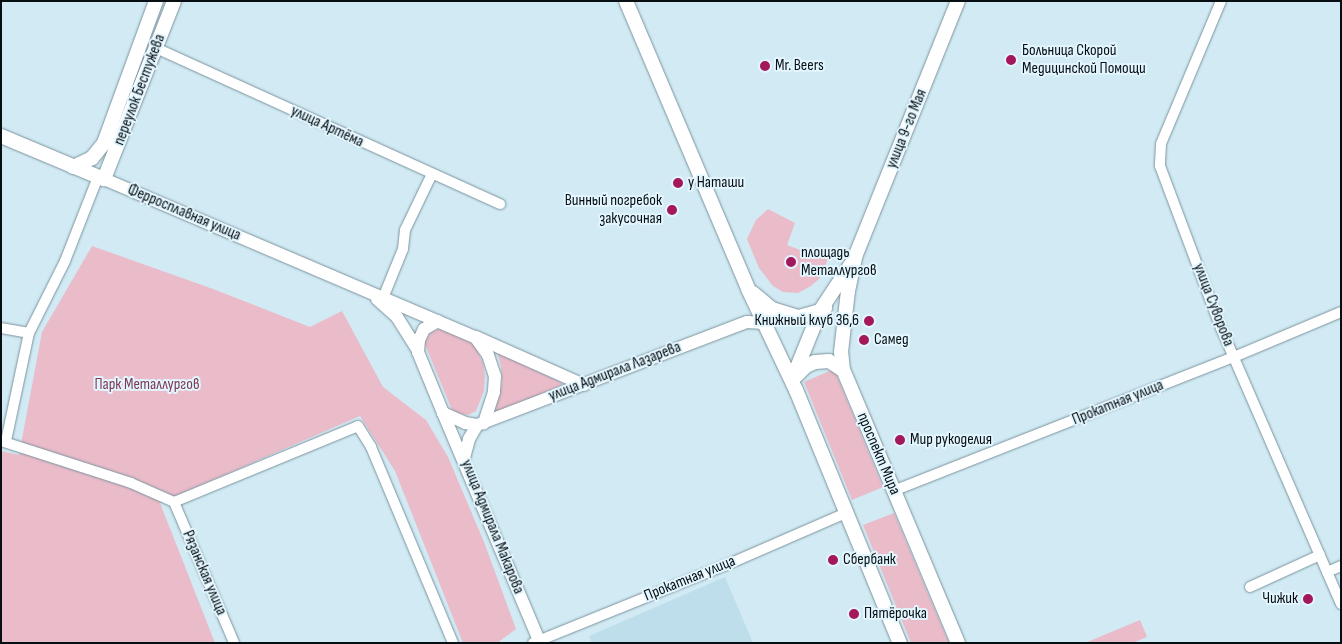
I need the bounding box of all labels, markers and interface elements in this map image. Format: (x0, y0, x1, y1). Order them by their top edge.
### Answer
street label: переулок Бестужева (110, 32, 170, 148)
place label: Больница Скорой Медицинской Помощи (1022, 41, 1146, 79)
marker: Больница Скорой Медицинской Помощи (1004, 53, 1018, 67)
place label: Mr. Beers (775, 56, 824, 76)
marker: Mr. Beers (759, 60, 771, 72)
street label: улица 9-го Мая (882, 87, 932, 171)
street label: улица Артёма (288, 102, 366, 152)
place label: у Наташи (688, 173, 744, 193)
marker: у Наташи (672, 177, 684, 189)
street label: Ферросплавная улица (124, 180, 244, 246)
place label: Винный погребок закусочная (565, 191, 662, 229)
marker: Винный погребок закусочная (666, 204, 678, 216)
place label: площадь Металлургов (801, 243, 877, 281)
marker: площадь Металлургов (785, 256, 797, 268)
street label: улица Суворова (1188, 261, 1238, 349)
place label: Книжный клуб 36,6 (755, 311, 859, 331)
marker: Книжный клуб 36,6 (863, 315, 875, 327)
place label: Самед (874, 330, 909, 350)
marker: Самед (858, 334, 870, 346)
street label: улица Адмирала Лазарева (546, 338, 684, 406)
park label: Парк Металлургов (94, 375, 200, 395)
street label: Прокатная улица (1070, 376, 1166, 430)
street label: проспект Мира (852, 410, 904, 498)
place label: Мир рукоделия (910, 430, 992, 450)
marker: Мир рукоделия (894, 434, 906, 446)
street label: улица Адмирала Макарова (456, 457, 528, 597)
street label: Рязанская улица (178, 528, 230, 618)
place label: Сбербанк (843, 550, 896, 570)
street label: Прокатная улица (642, 552, 738, 606)
marker: Сбербанк (827, 554, 839, 566)
place label: Чижик (1262, 589, 1298, 609)
marker: Чижик (1302, 593, 1314, 605)
place label: Пятёрочка (864, 604, 927, 624)
marker: Пятёрочка (848, 608, 860, 620)

